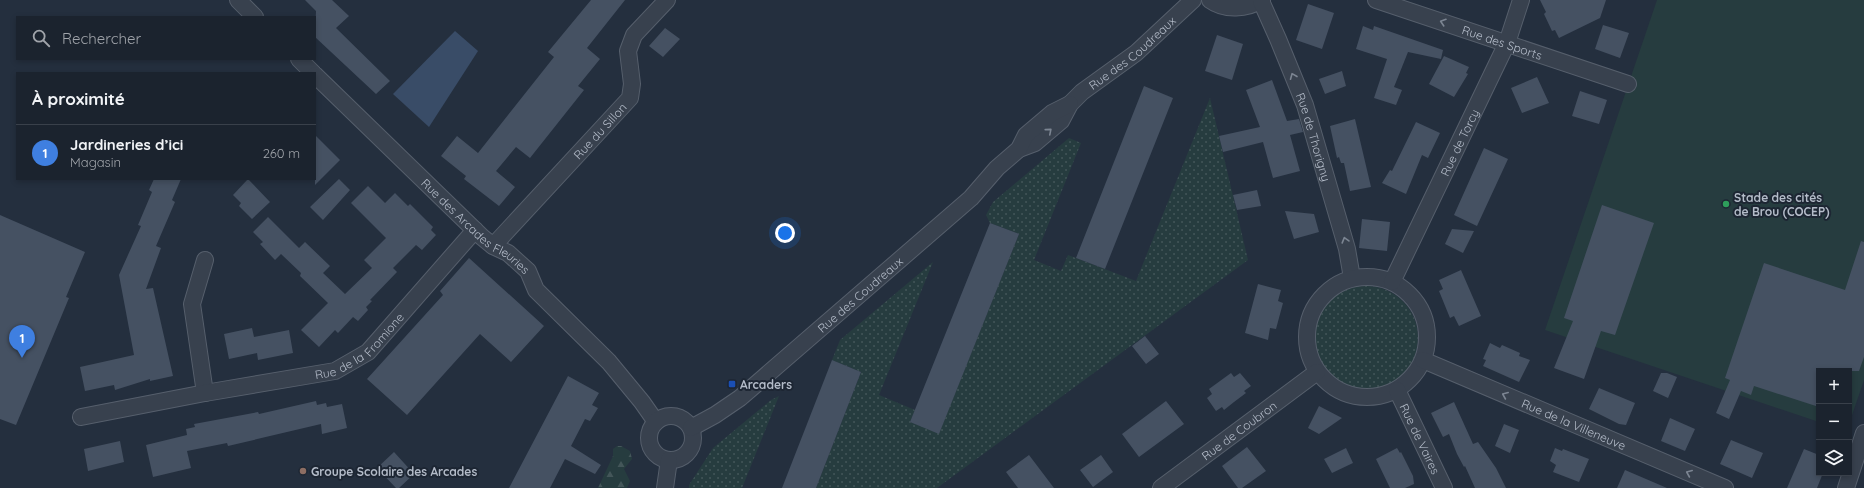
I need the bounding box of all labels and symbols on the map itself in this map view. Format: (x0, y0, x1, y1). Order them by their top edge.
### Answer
street label: Rue des Coudreaux (1085, 13, 1179, 92)
one-way arrow (1440, 18, 1447, 27)
street label: Rue des Sports (1460, 22, 1545, 63)
one-way arrow (1290, 73, 1298, 80)
street label: Rue de Thorigny (1293, 90, 1334, 183)
street label: Rue du Sillon (570, 100, 629, 162)
street label: Rue de Torcy (1437, 106, 1482, 178)
one-way arrow (1044, 129, 1051, 136)
street label: Rue des Arcades Fleuries (418, 175, 533, 277)
place label: Stade des cités de Brou (COCEP) (1734, 190, 1830, 219)
marker: Stade des cités de Brou (COCEP) (1721, 199, 1731, 209)
your location (775, 223, 795, 243)
one-way arrow (1341, 237, 1350, 244)
street label: Rue des Coudreaux (814, 253, 906, 335)
street label: Rue de la Fromione (314, 309, 407, 382)
pin: 1 (9, 325, 35, 358)
place label: Arcaders (740, 377, 792, 392)
marker: Arcaders (727, 379, 737, 389)
one-way arrow (1501, 391, 1508, 399)
street label: Rue de la Villeneuve (1520, 395, 1629, 453)
street label: Rue de Coubron (1198, 397, 1279, 463)
street label: Rue de Vaires (1397, 401, 1444, 477)
place label: Groupe Scolaire des Arcades (311, 464, 477, 479)
marker: Groupe Scolaire des Arcades (298, 466, 308, 476)
one-way arrow (1685, 469, 1692, 477)

